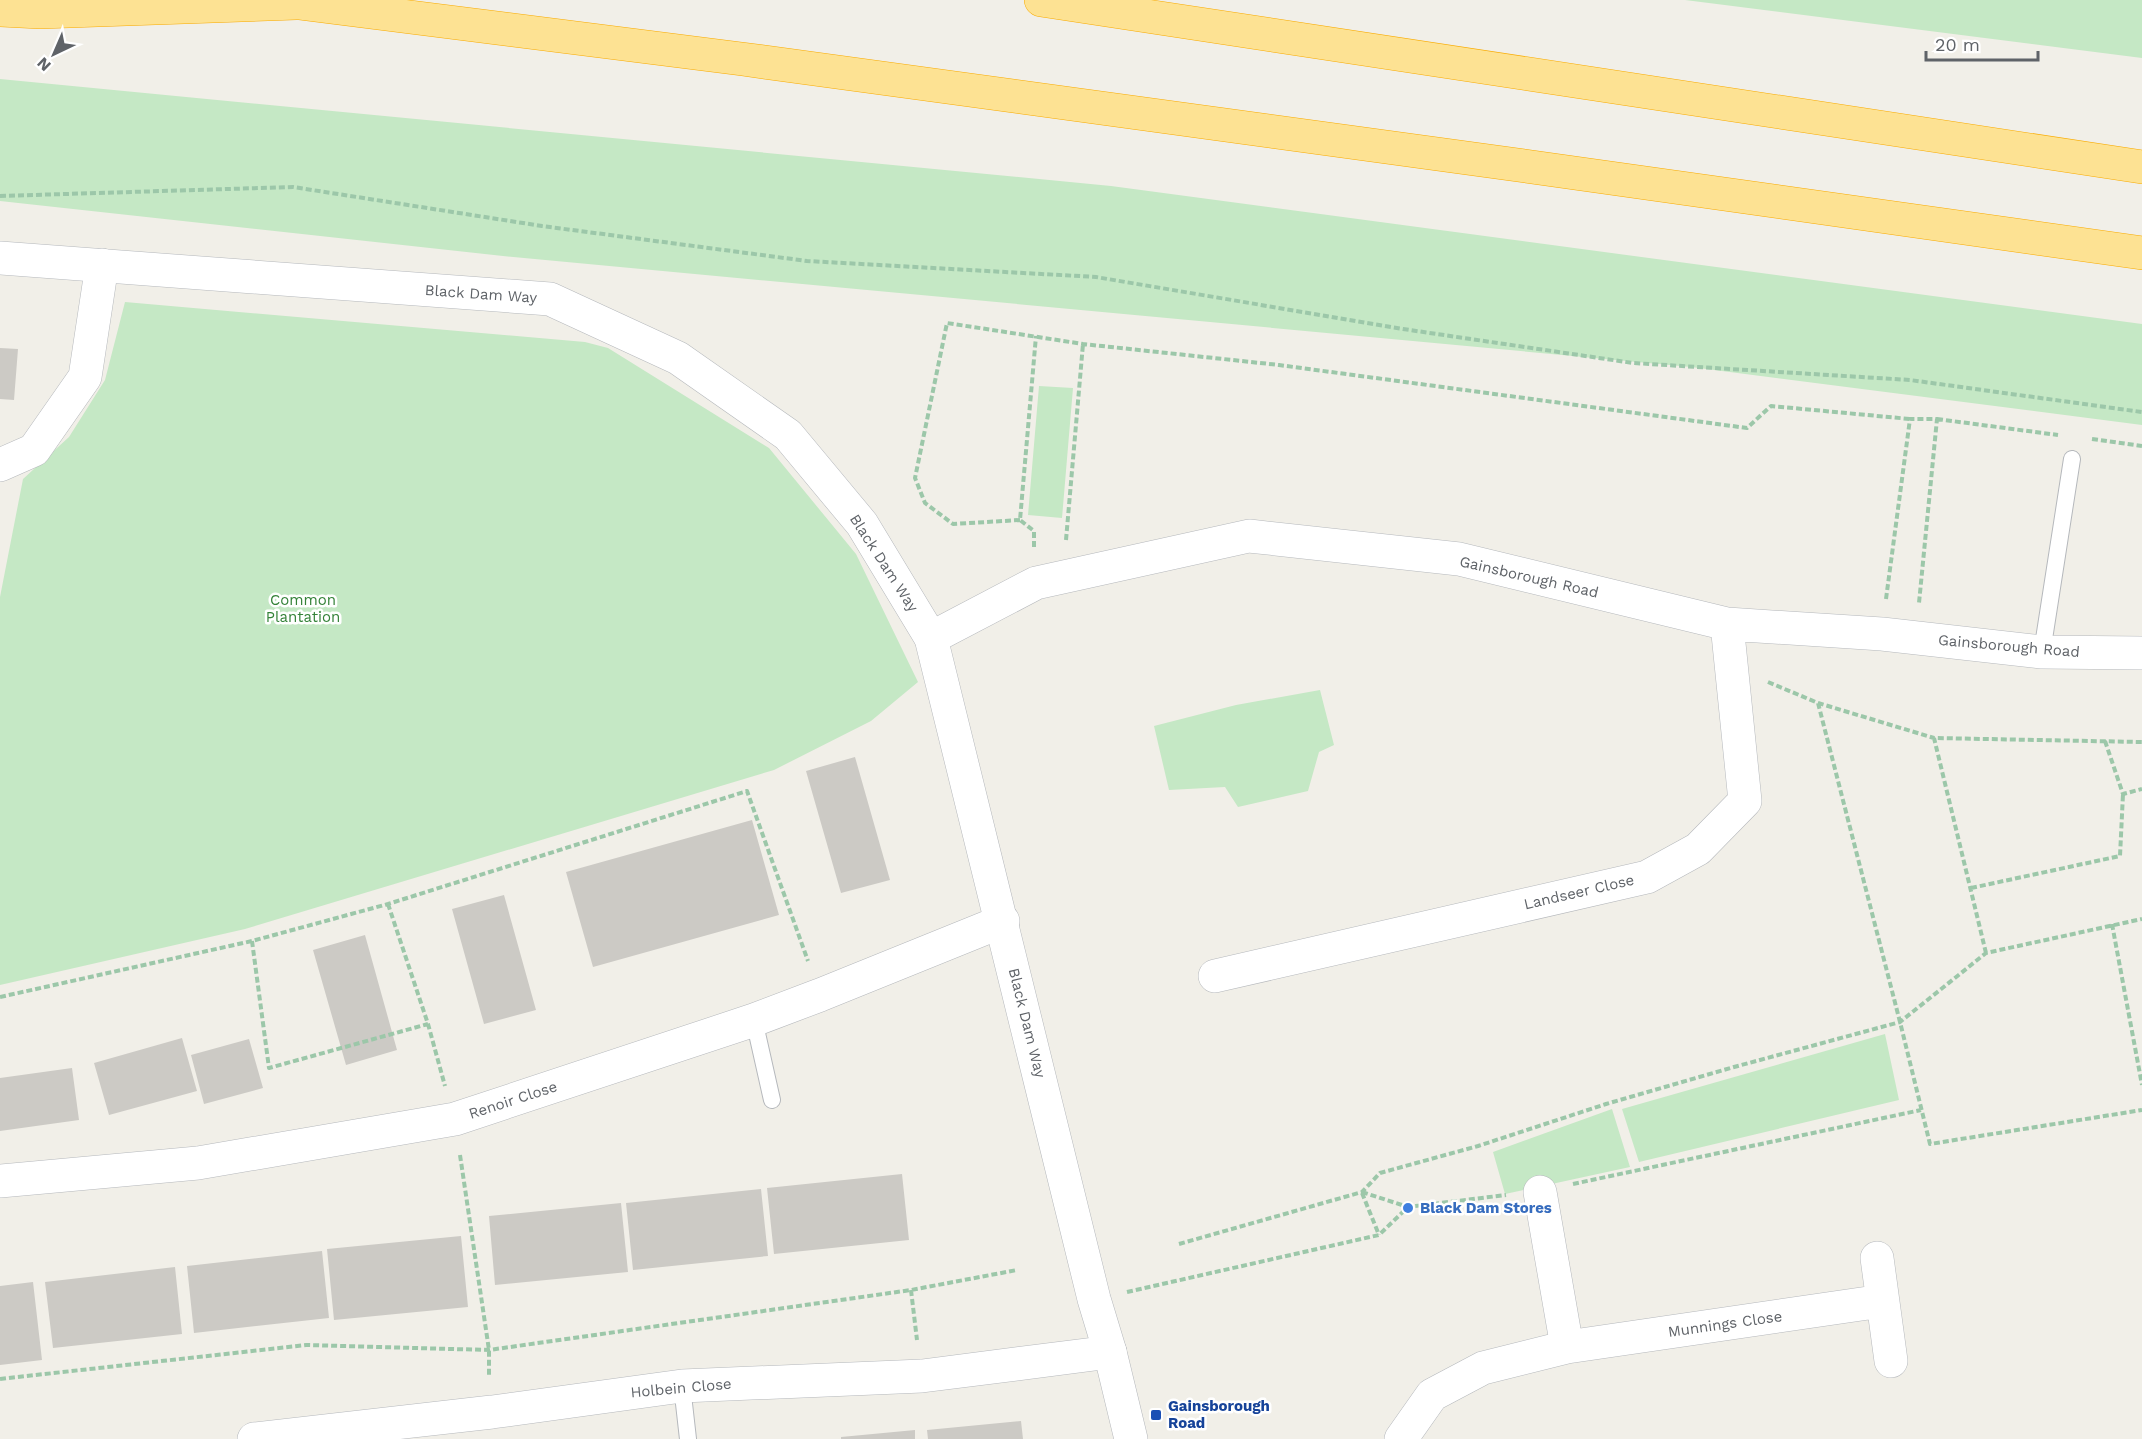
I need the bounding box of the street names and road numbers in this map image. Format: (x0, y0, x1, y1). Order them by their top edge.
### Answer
street label: Black Dam Way (424, 281, 538, 307)
street label: Black Dam Way (846, 511, 922, 615)
street label: Gainsborough Road (1458, 552, 1600, 602)
street label: Gainsborough Road (1937, 631, 2081, 661)
street label: Landseer Close (1522, 871, 1636, 913)
street label: Black Dam Way (1005, 966, 1049, 1080)
street label: Renoir Close (466, 1077, 560, 1123)
street label: Munnings Close (1667, 1307, 1783, 1341)
street label: Holbein Close (630, 1375, 732, 1401)

